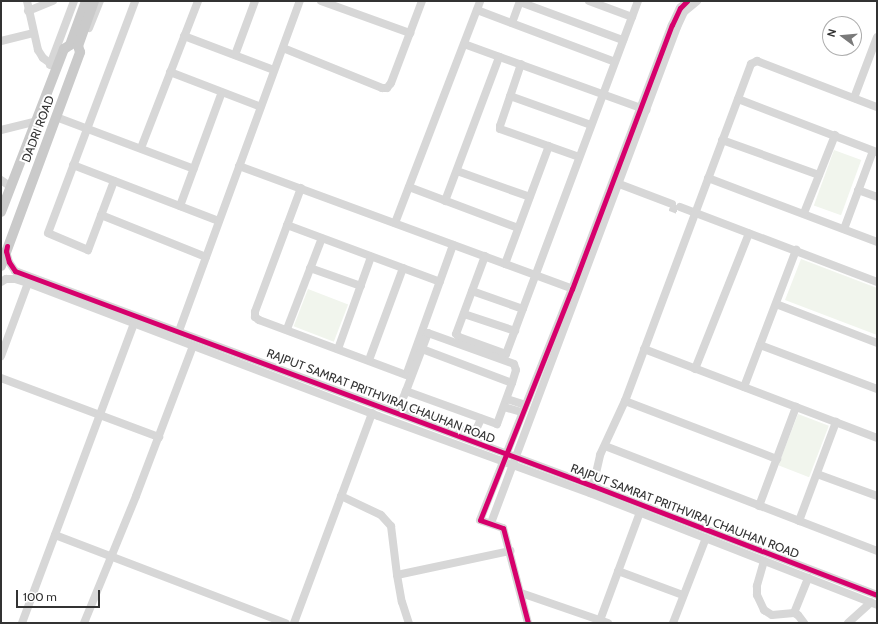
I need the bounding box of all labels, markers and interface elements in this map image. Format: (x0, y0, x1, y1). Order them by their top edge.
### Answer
north arrow (822, 16, 862, 56)
text: N (824, 27, 839, 39)
street label: DADRI ROAD (19, 94, 57, 164)
street label: RAJPUT SAMRAT PRITHVIRAJ CHAUHAN ROAD (265, 346, 497, 446)
street label: RAJPUT SAMRAT PRITHVIRAJ CHAUHAN ROAD (569, 461, 801, 561)
scale bar (18, 582, 102, 608)
text: 100 m (23, 589, 57, 604)

